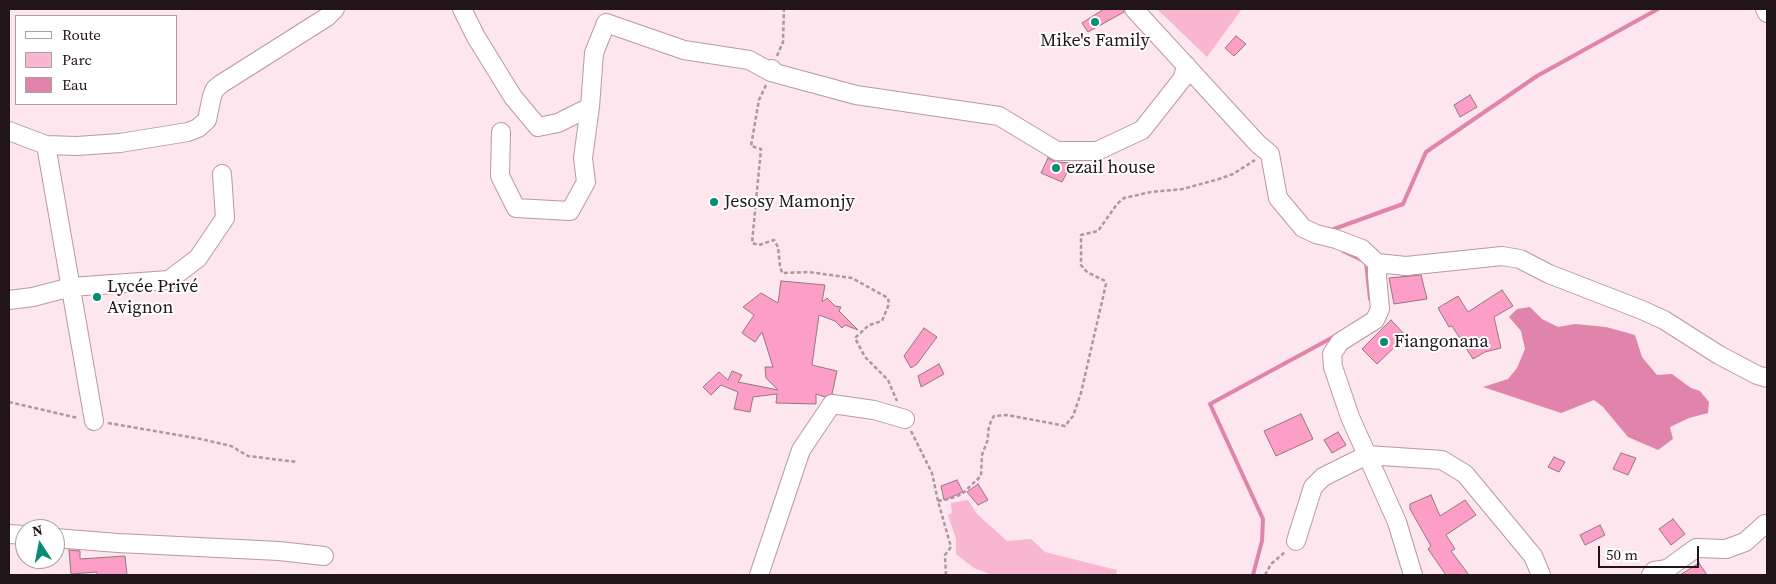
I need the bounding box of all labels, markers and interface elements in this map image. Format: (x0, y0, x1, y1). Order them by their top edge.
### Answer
legend (15, 15, 178, 105)
marker: Mike's Family (1089, 16, 1101, 28)
text: Route (62, 24, 101, 45)
place label: Mike's Family (1040, 30, 1150, 52)
text: Parc (62, 49, 92, 70)
text: Eau (62, 74, 87, 95)
place label: ezail house (1066, 157, 1155, 179)
marker: ezail house (1050, 162, 1062, 174)
place label: Jesosy Mamonjy (724, 191, 855, 213)
marker: Jesosy Mamonjy (708, 196, 720, 208)
place label: Lycée Privé Avignon (107, 276, 198, 318)
marker: Lycée Privé Avignon (91, 291, 103, 303)
place label: Fiangonana (1394, 331, 1489, 353)
marker: Fiangonana (1378, 336, 1390, 348)
north arrow (15, 519, 65, 569)
text: N (30, 519, 44, 541)
scale bar (1601, 536, 1702, 568)
text: 50 m (1606, 544, 1638, 565)

